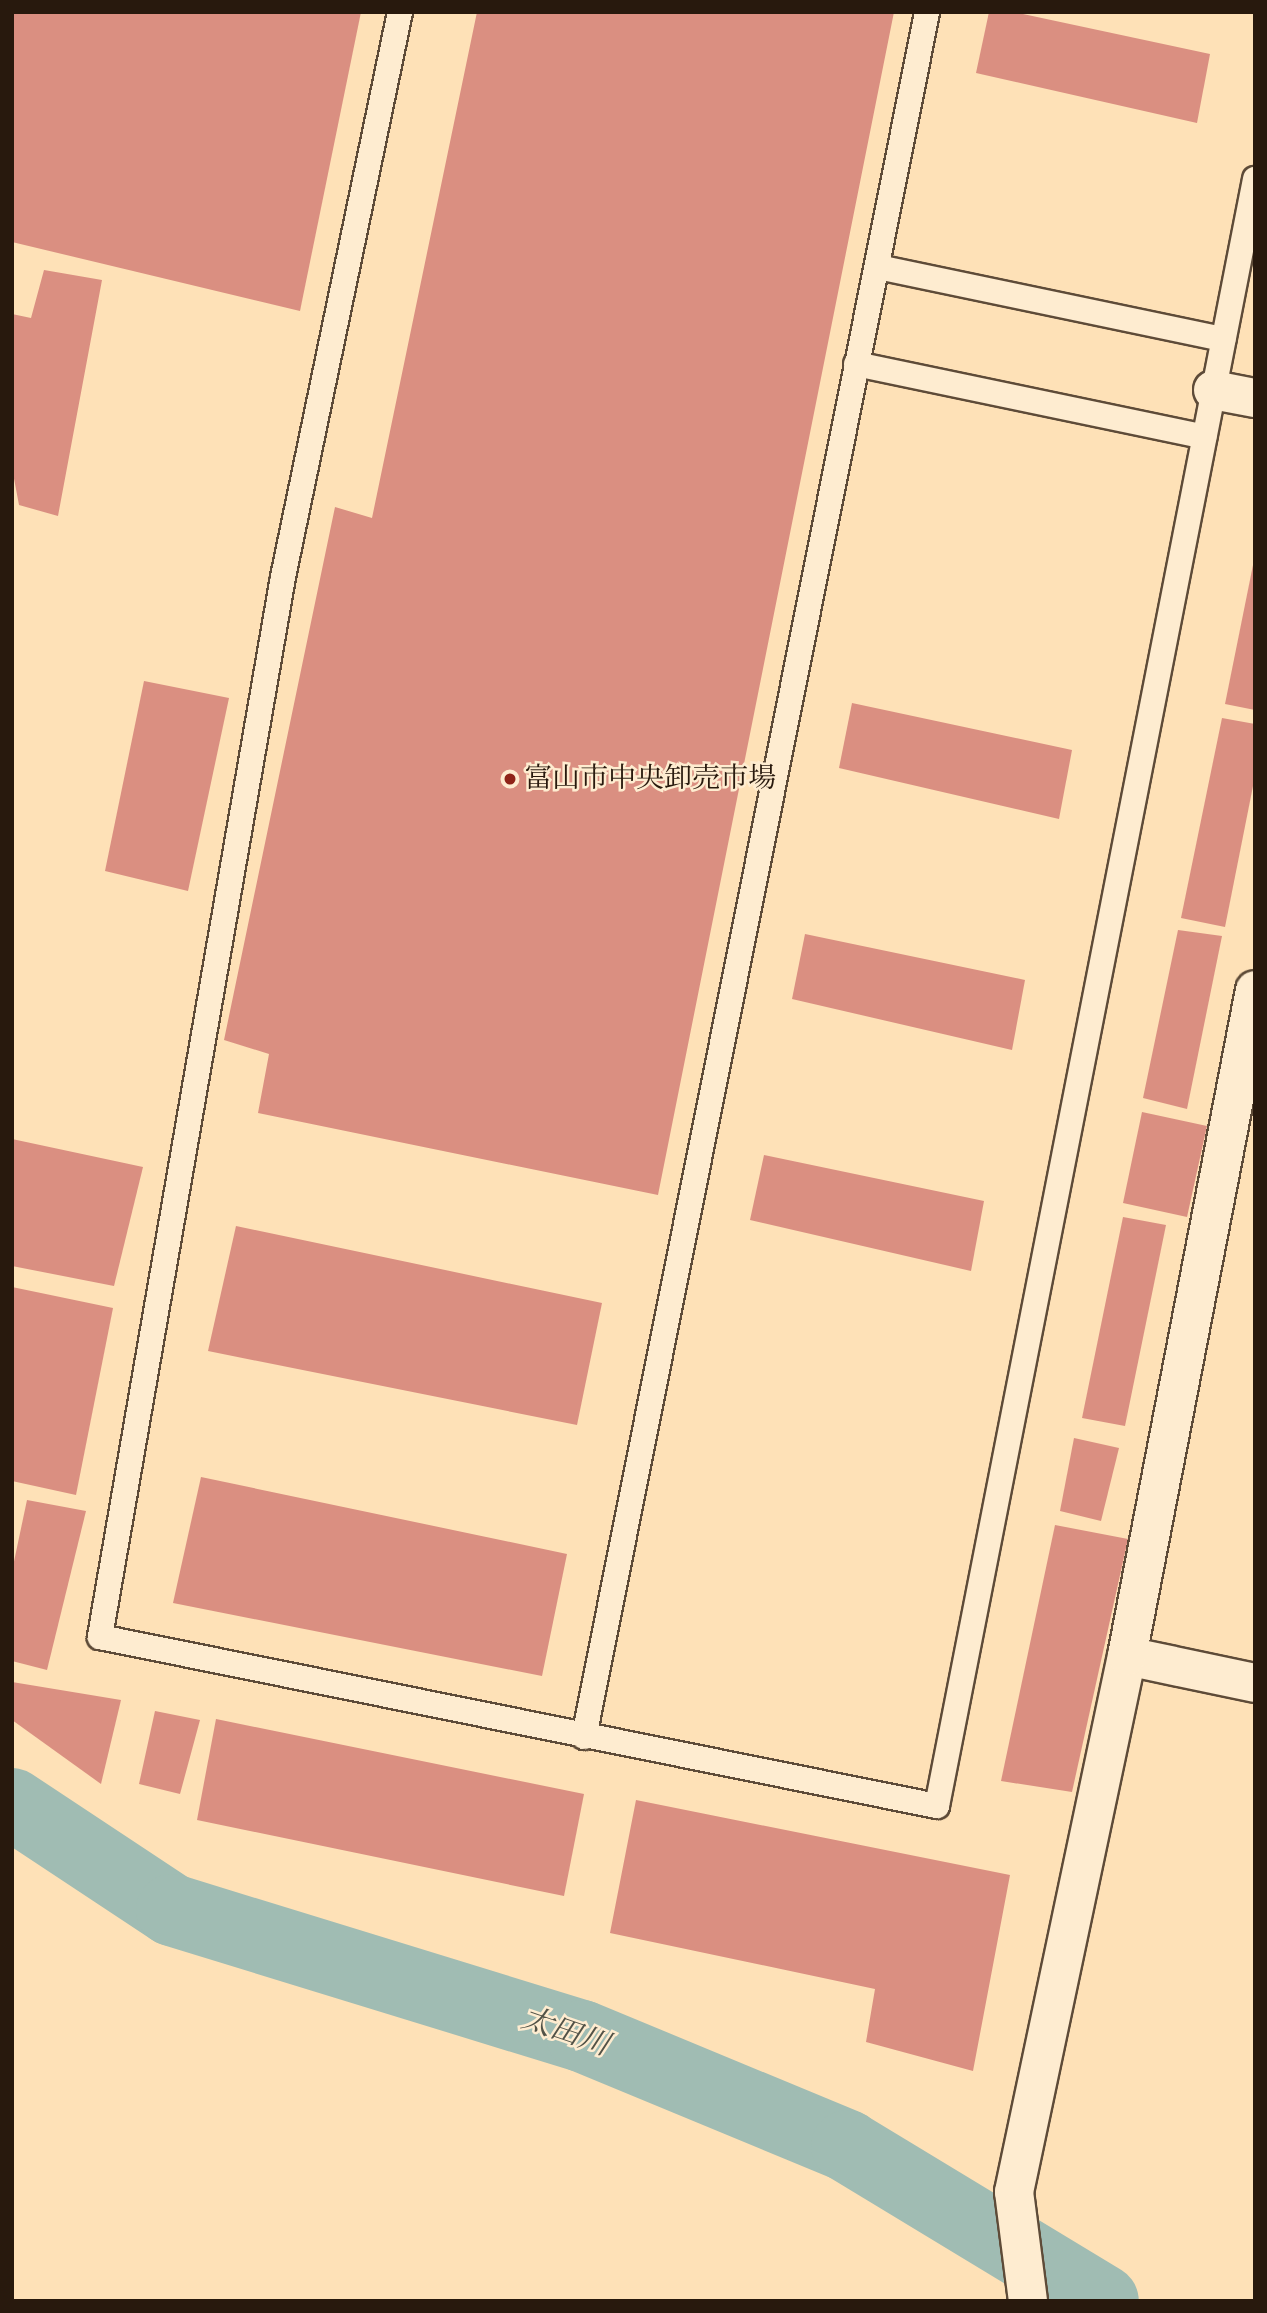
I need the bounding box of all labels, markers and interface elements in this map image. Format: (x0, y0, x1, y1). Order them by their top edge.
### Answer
place label: 富山市中央卸売市場 (524, 762, 776, 796)
marker: 富山市中央卸売市場 (502, 771, 518, 787)
water label: 太田川 (517, 2001, 613, 2065)

